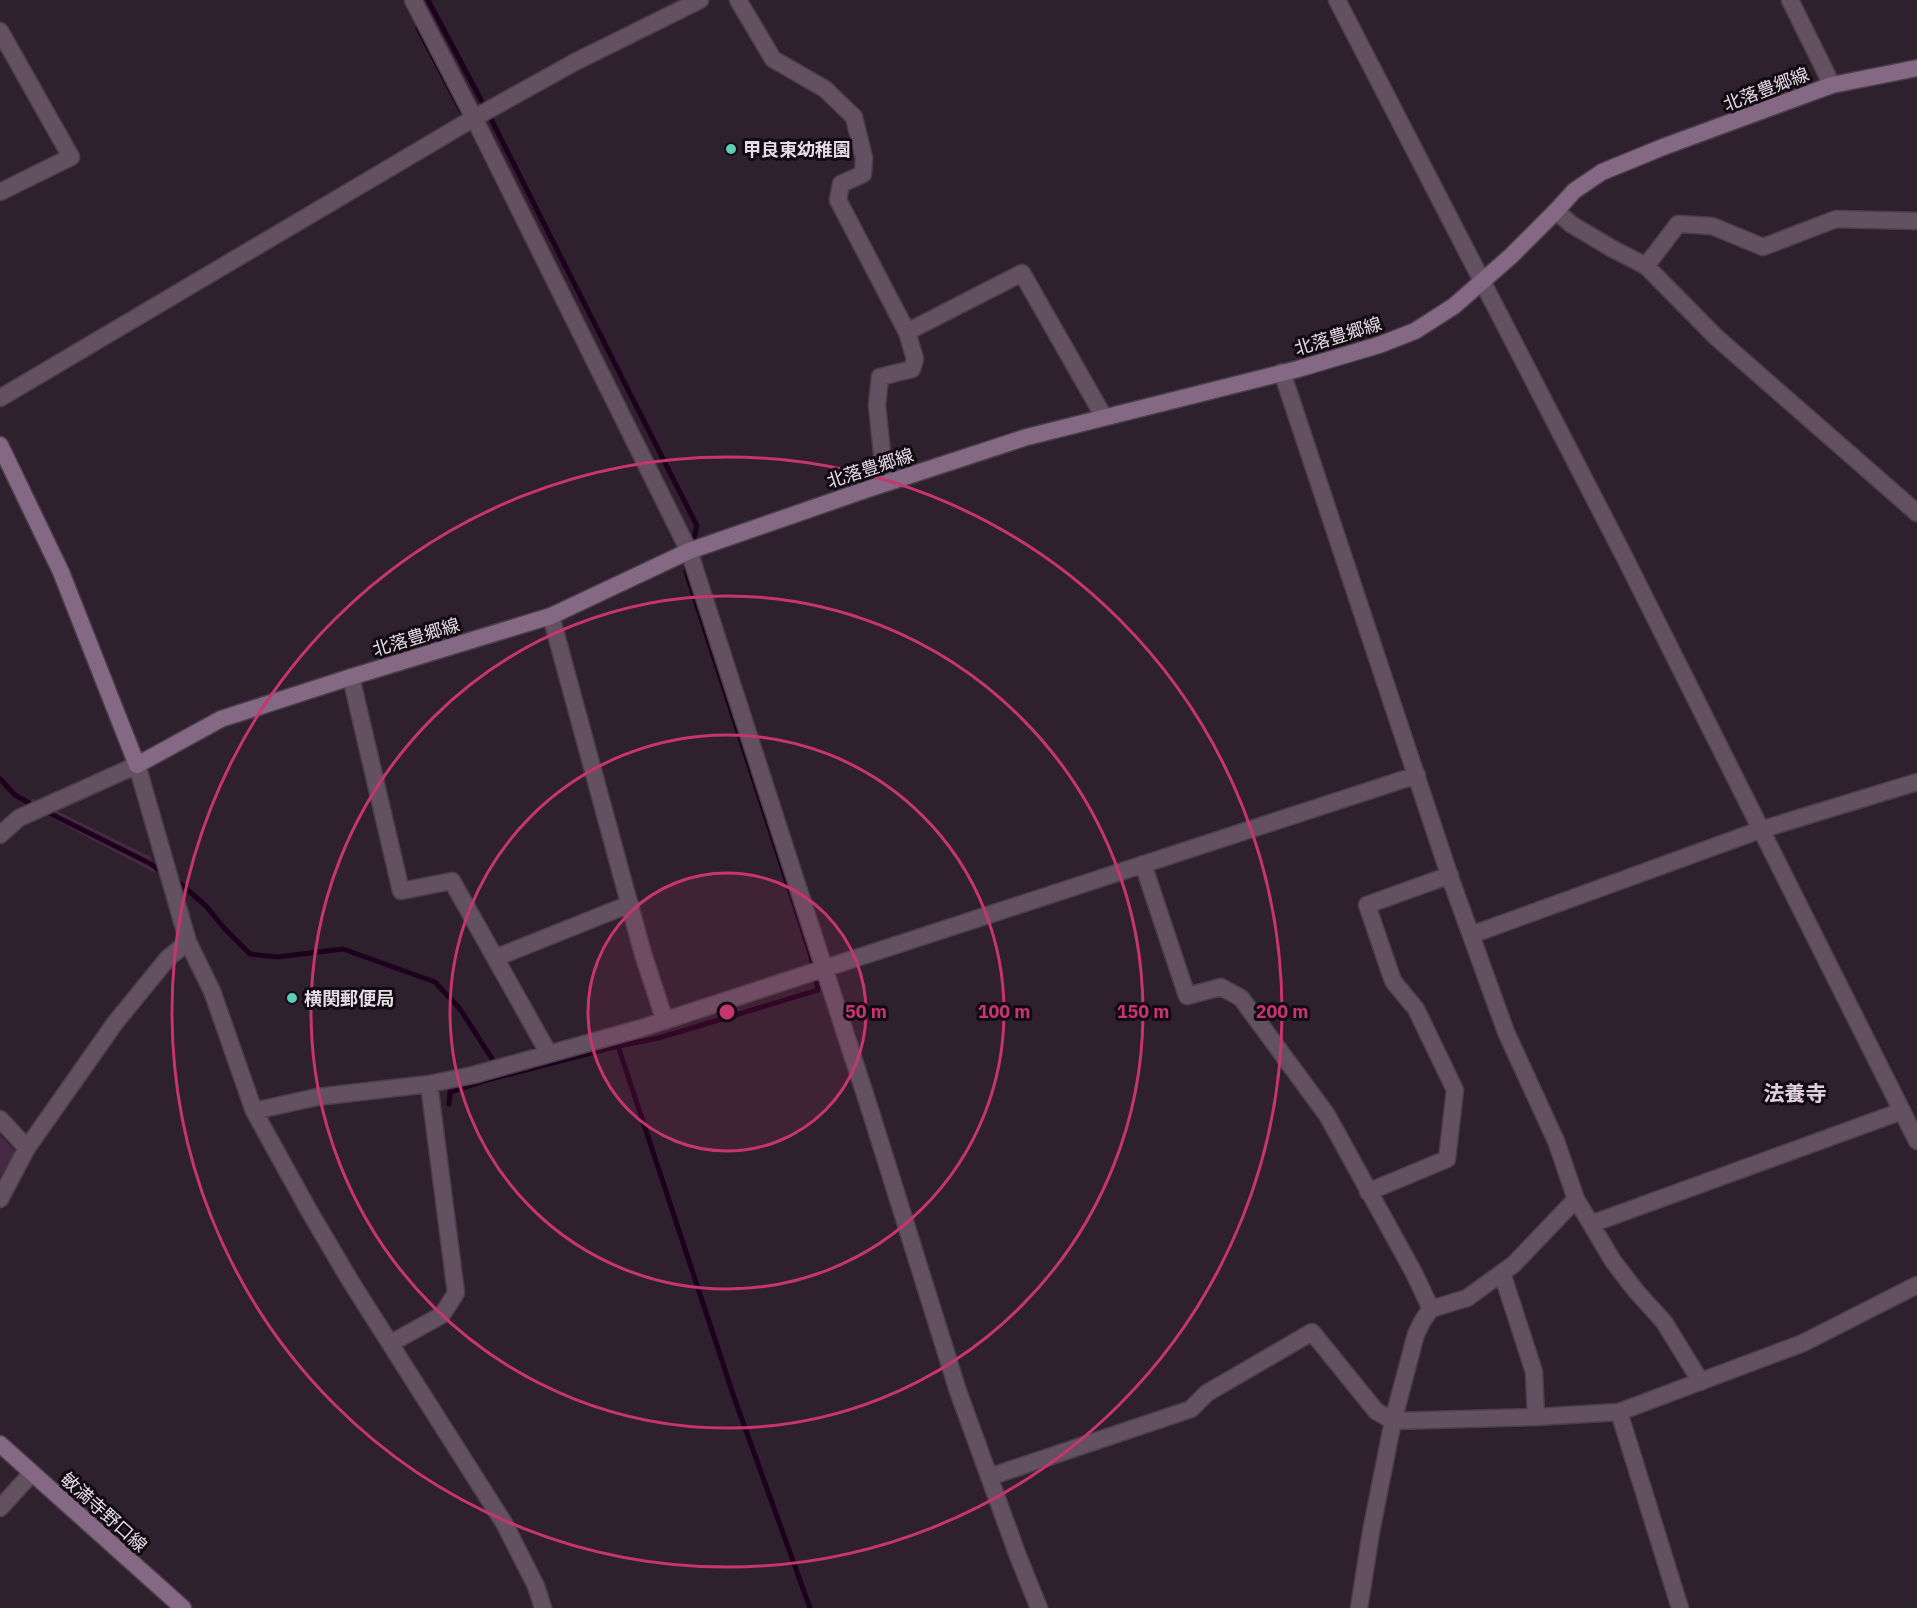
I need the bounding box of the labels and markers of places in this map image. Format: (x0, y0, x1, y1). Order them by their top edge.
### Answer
place label: 甲良東幼稚園 (743, 138, 851, 161)
marker: 甲良東幼稚園 (724, 142, 738, 156)
place label: 横関郵便局 (304, 987, 394, 1010)
marker: 横関郵便局 (285, 991, 299, 1005)
centre of rings (717, 1002, 737, 1022)

